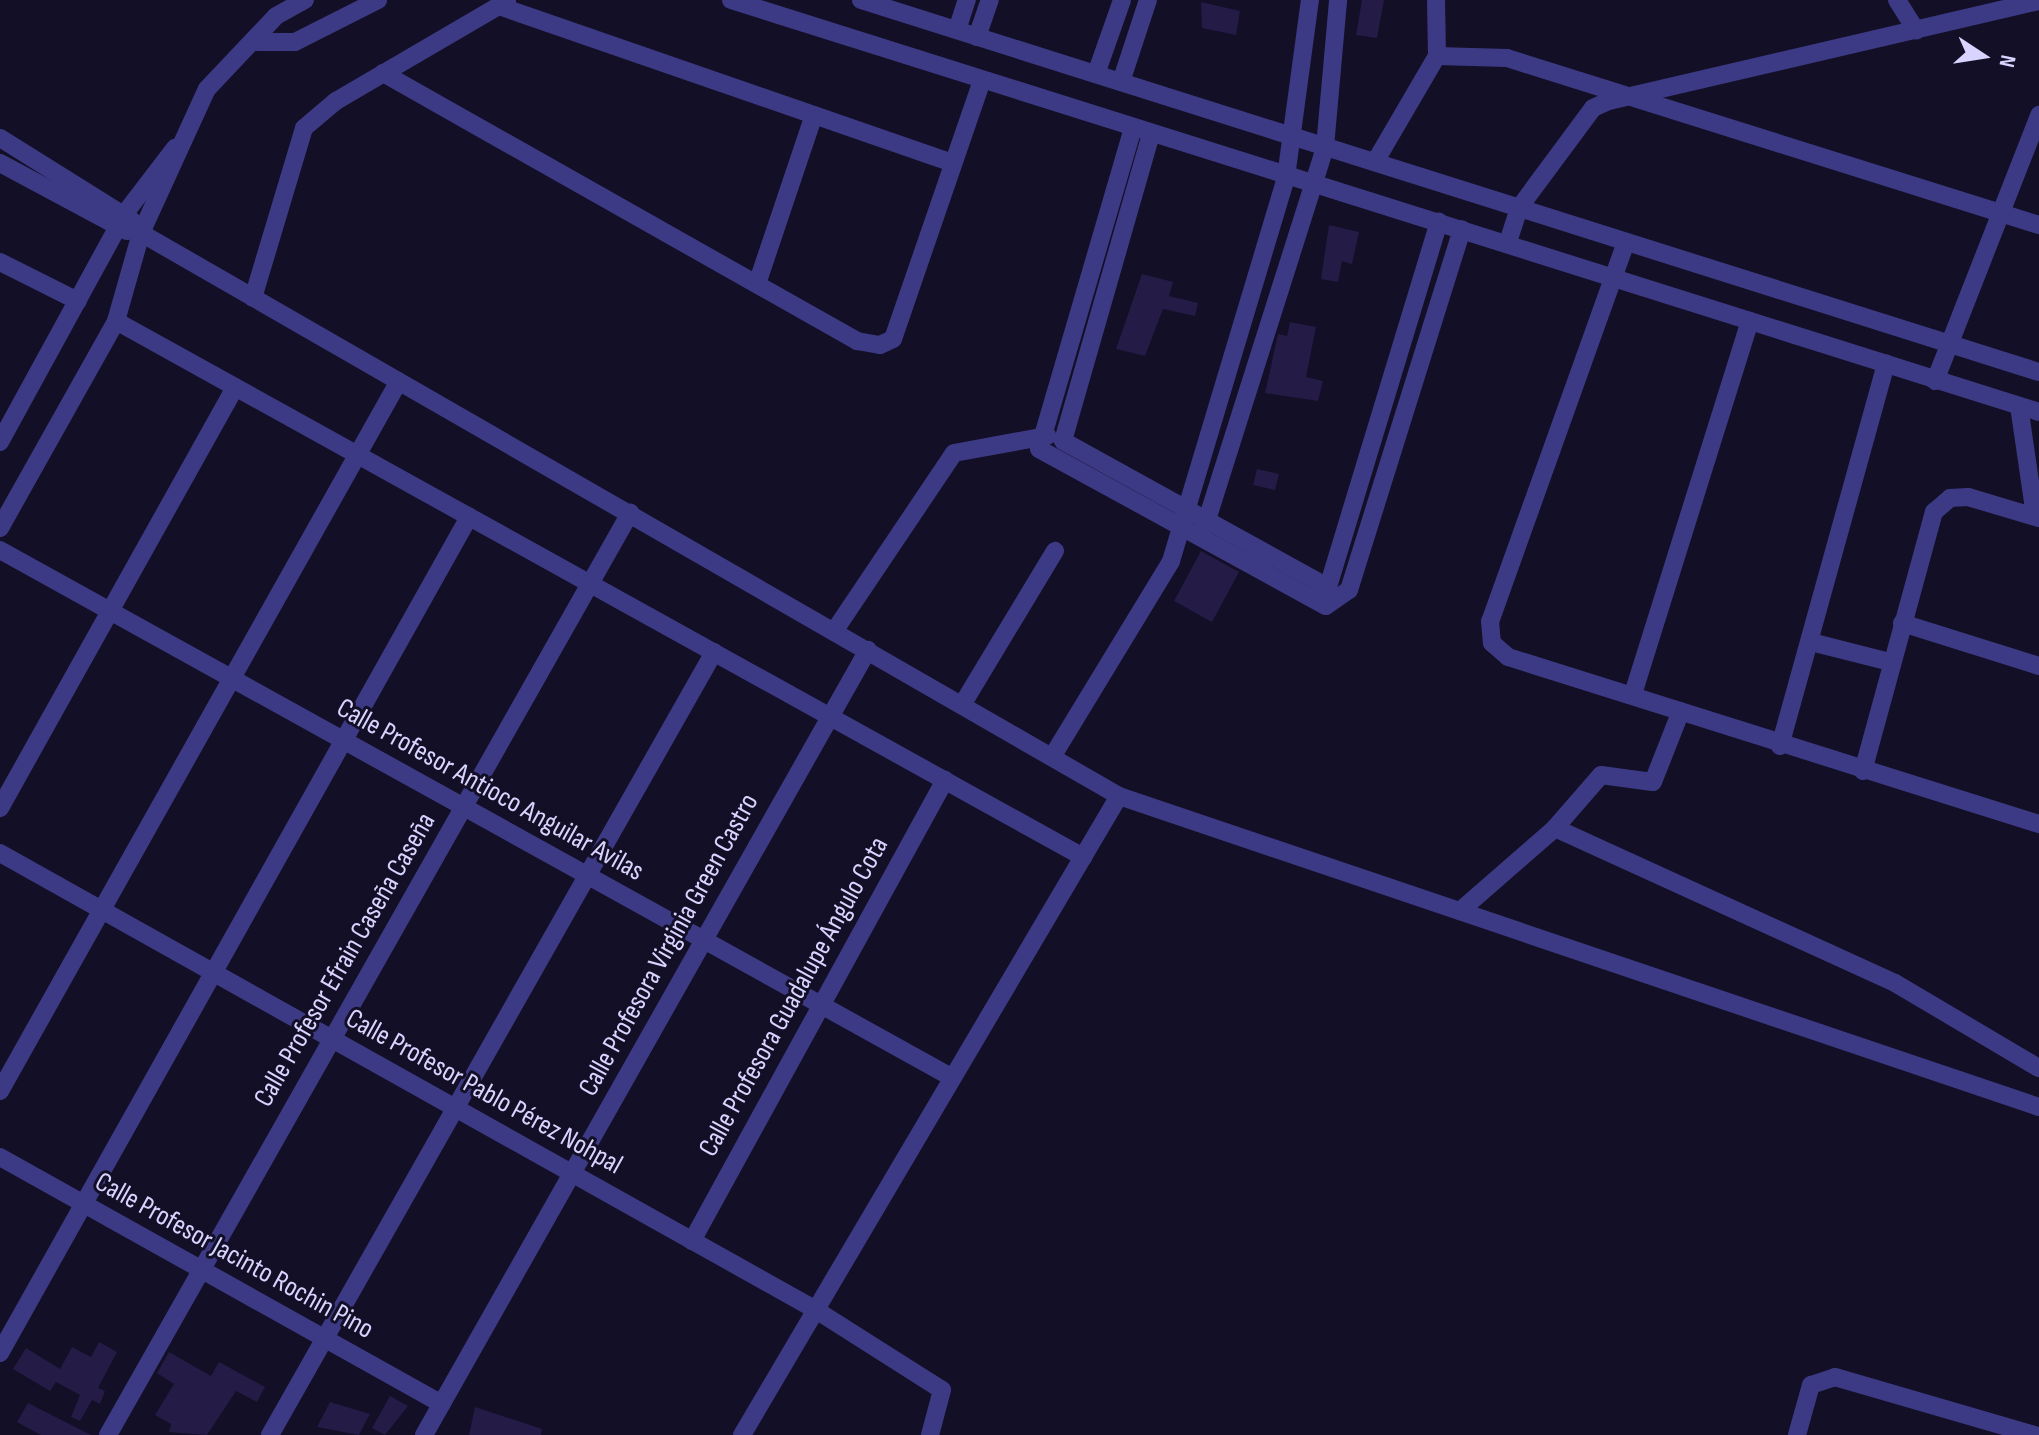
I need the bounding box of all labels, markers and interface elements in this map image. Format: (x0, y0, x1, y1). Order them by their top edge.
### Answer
north arrow (1943, 16, 2023, 96)
text: N (1993, 53, 2021, 70)
street label: Calle Profesor Antioco Anguilar Avilas (331, 691, 649, 889)
street label: Calle Profesora Virginia Green Castro (572, 788, 766, 1102)
street label: Calle Profesor Efrain Caseña Caseña (247, 807, 443, 1113)
street label: Calle Profesora Guadalupe Ángulo Cota (692, 831, 896, 1163)
street label: Calle Profesor Pablo Pérez Nohpal (340, 1002, 628, 1182)
street label: Calle Profesor Jacinto Rochin Pino (89, 1165, 379, 1347)

